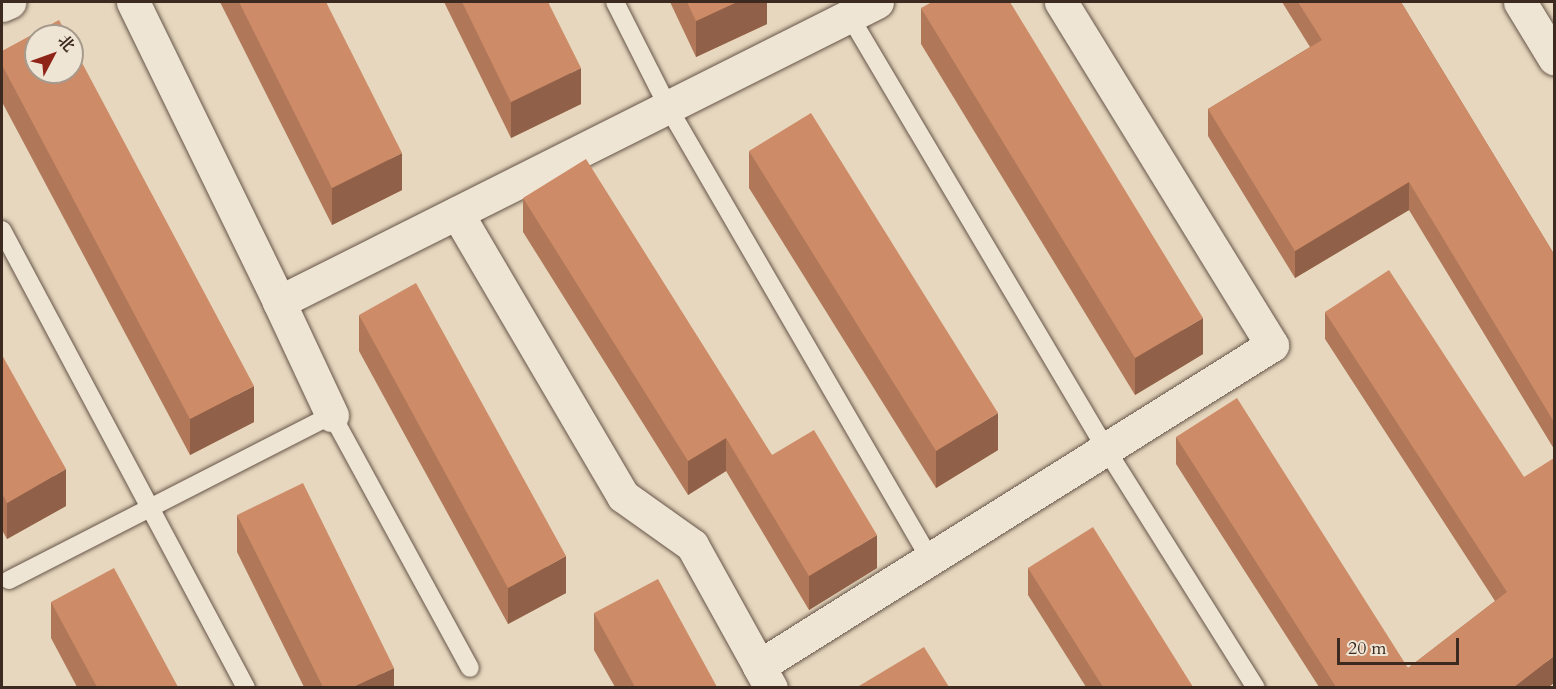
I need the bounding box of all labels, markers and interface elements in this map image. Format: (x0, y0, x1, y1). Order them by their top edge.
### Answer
north arrow (24, 24, 84, 84)
text: 北 (53, 30, 80, 57)
scale bar (1340, 626, 1462, 664)
text: 20 m (1348, 636, 1387, 661)

